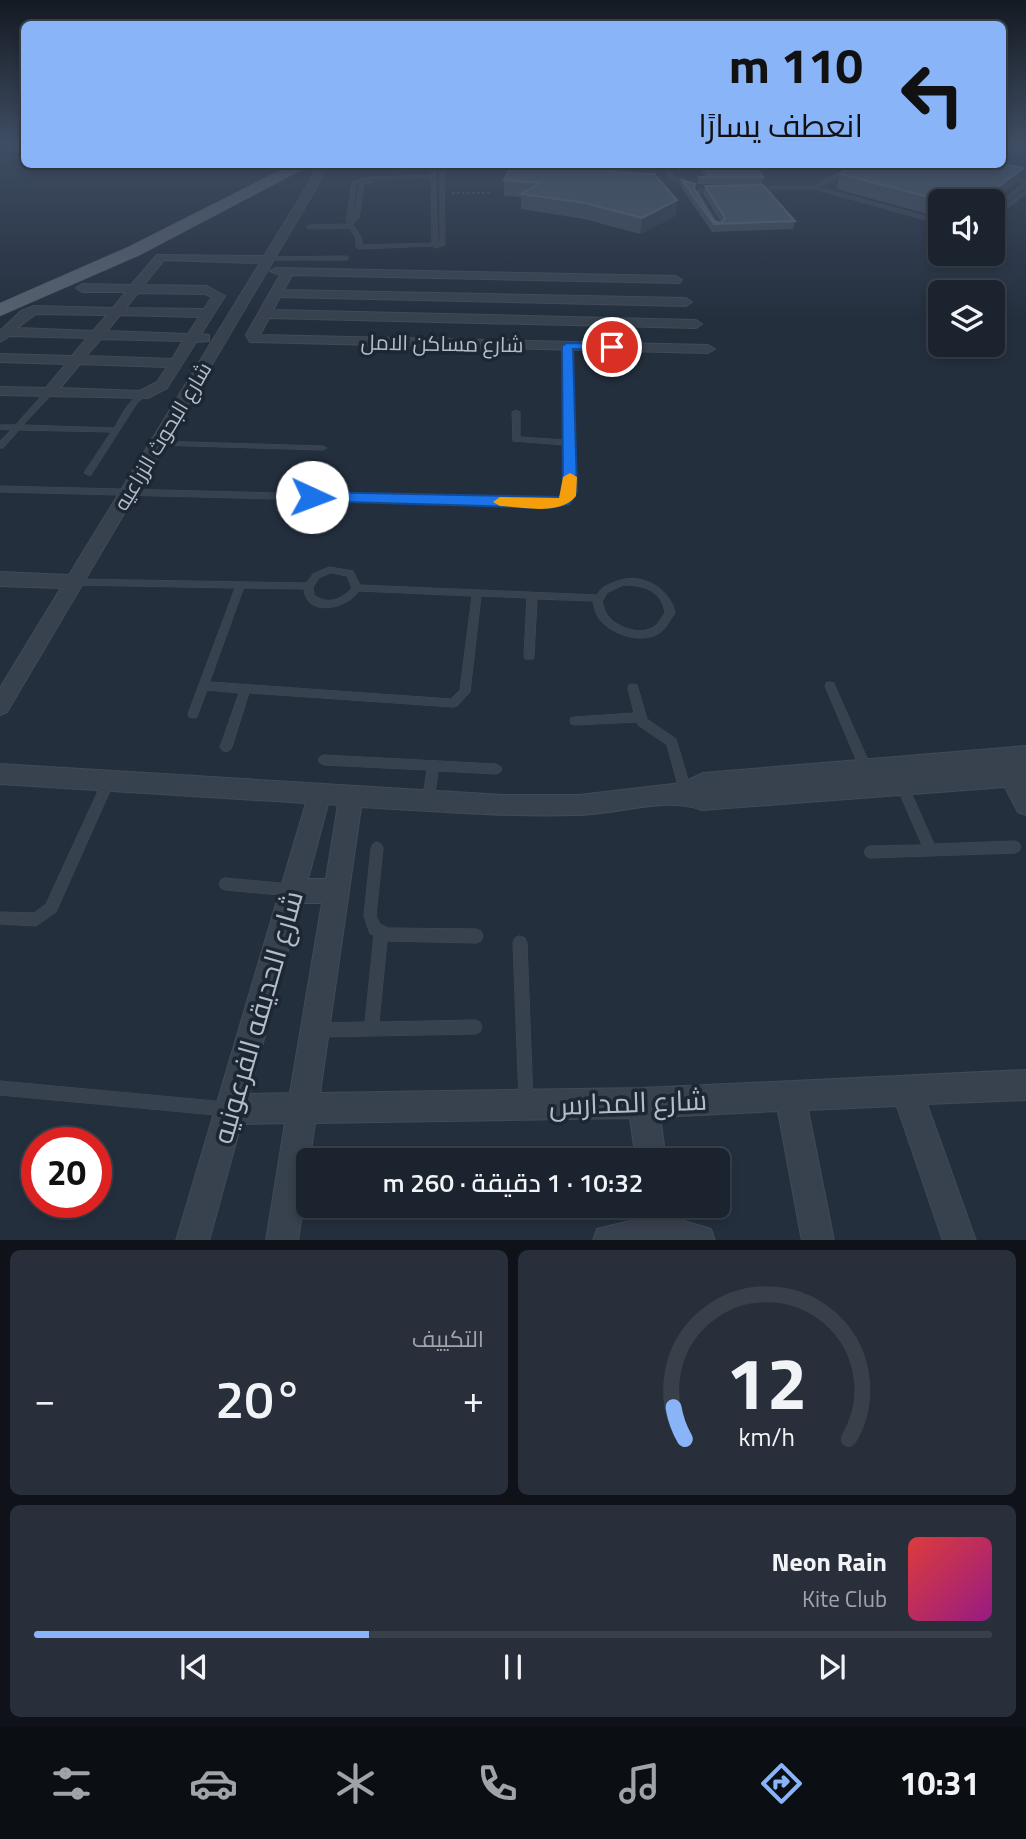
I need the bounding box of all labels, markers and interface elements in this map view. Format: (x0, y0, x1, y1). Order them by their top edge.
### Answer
text: 110 m (729, 27, 863, 102)
icon: left (887, 49, 978, 140)
text: انعطف يسارًا (698, 101, 863, 149)
map controls (928, 189, 1005, 357)
button: sound (928, 189, 1005, 266)
button: layers (928, 280, 1005, 357)
pin (582, 317, 642, 377)
street label: شارع مساكن الامل (360, 326, 524, 360)
icon: arrive (593, 328, 631, 366)
street label: شارع البحوث الزراعيه (105, 356, 219, 516)
position arrow (275, 460, 349, 534)
street label: شارع الحديقه الفرعونيه (200, 885, 314, 1149)
street label: شارع المدارس (548, 1078, 708, 1126)
speed limit sign: 20 (21, 1127, 112, 1218)
text: 10:32 · 1 دقيقة · 260 m (383, 1163, 643, 1202)
text: التكييف (412, 1321, 484, 1356)
text: 12 (726, 1327, 808, 1437)
text: 20° (215, 1359, 303, 1438)
text: − (34, 1370, 55, 1428)
text: + (463, 1370, 484, 1428)
text: km/h (739, 1417, 795, 1455)
text: Neon Rain (772, 1542, 887, 1581)
text: Kite Club (802, 1581, 887, 1616)
icon: previous (175, 1648, 213, 1686)
icon: pause (494, 1648, 532, 1686)
icon: next (813, 1648, 851, 1686)
icon: filters (47, 1759, 96, 1808)
icon: car (189, 1759, 238, 1808)
icon: climate (331, 1759, 380, 1808)
icon: phone (473, 1759, 522, 1808)
icon: music (615, 1759, 664, 1808)
icon: directions (757, 1759, 806, 1808)
text: 10:31 (900, 1759, 979, 1807)

